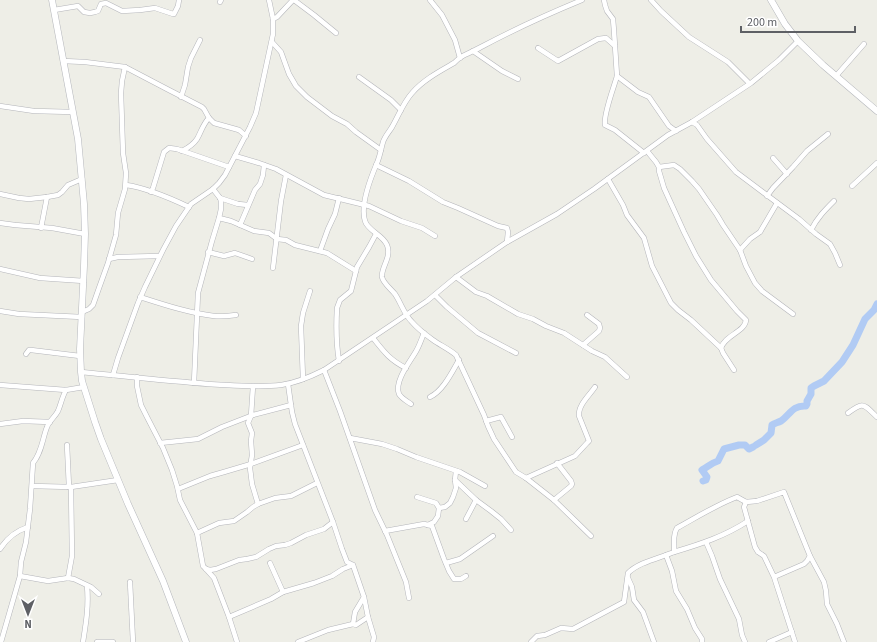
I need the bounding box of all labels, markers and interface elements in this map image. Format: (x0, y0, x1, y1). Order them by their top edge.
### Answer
scale bar (741, 8, 855, 34)
text: 200 m (747, 14, 777, 31)
north arrow (8, 594, 48, 634)
text: N (24, 616, 32, 631)

